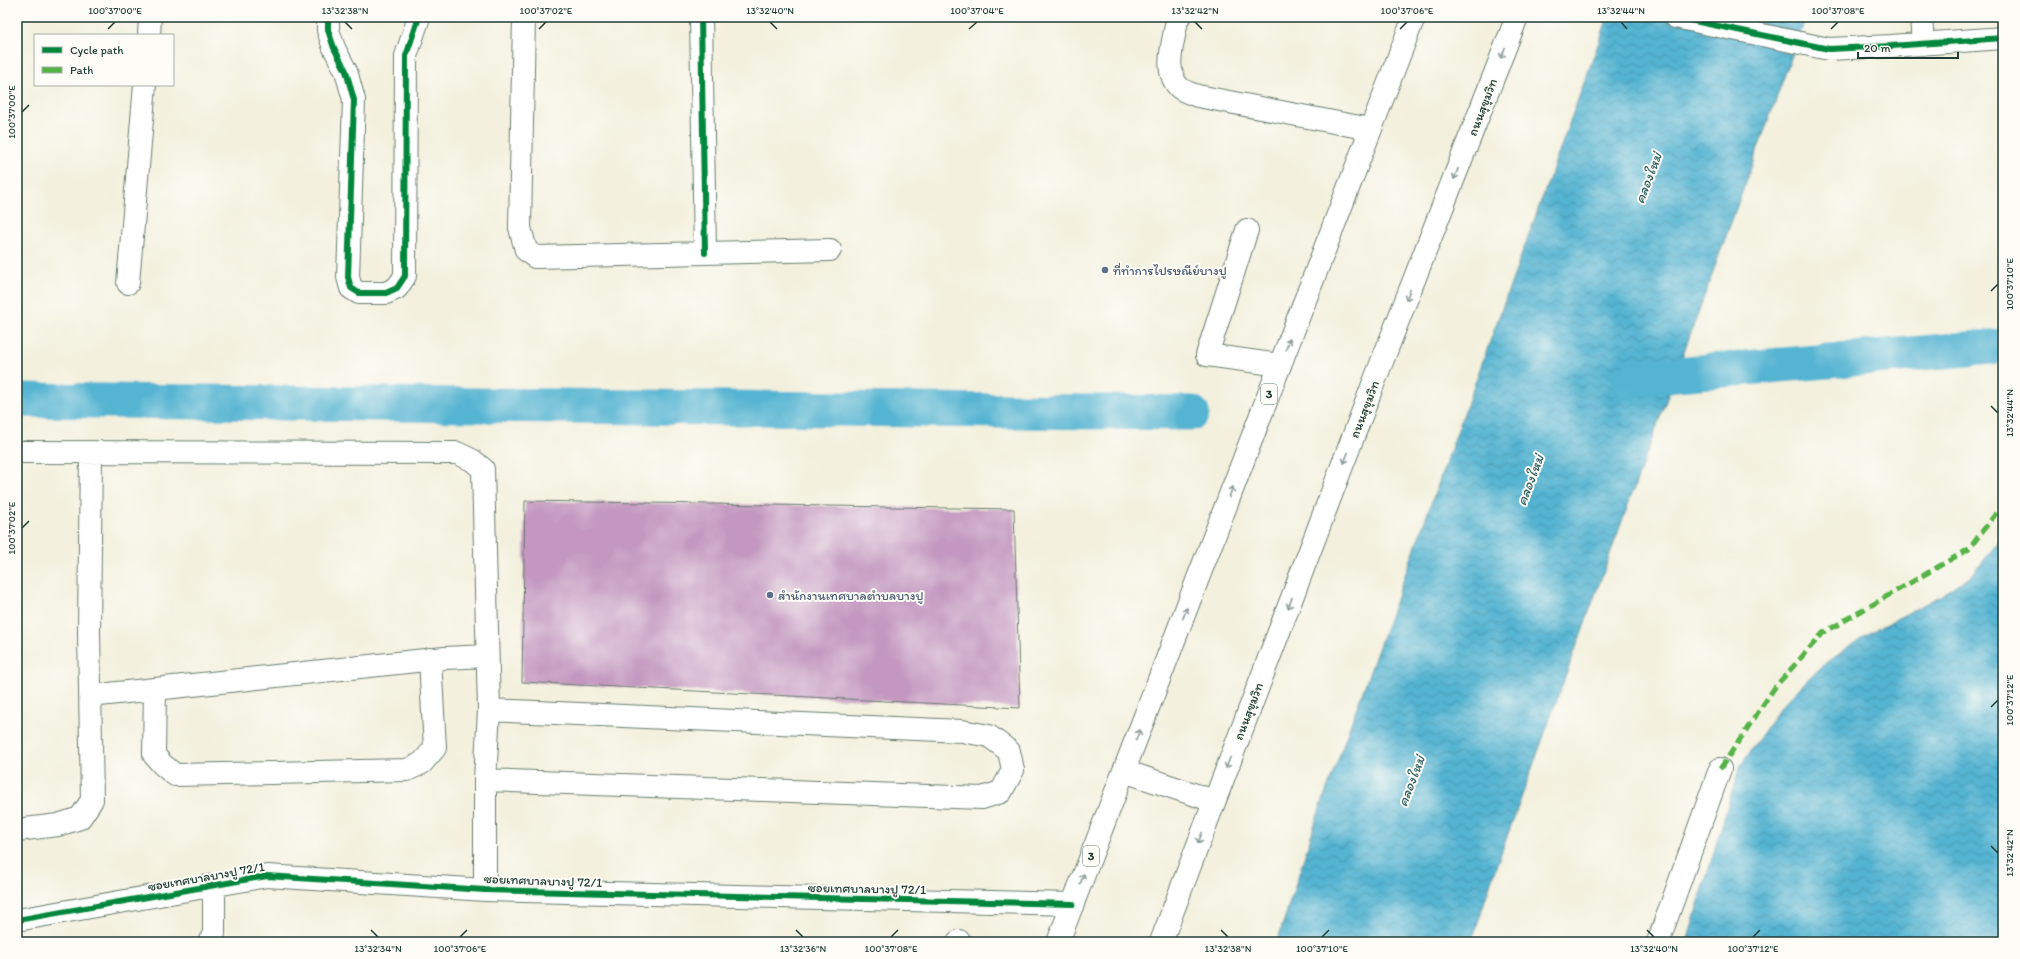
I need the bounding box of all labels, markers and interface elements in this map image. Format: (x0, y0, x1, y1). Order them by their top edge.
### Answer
text: 100°37'00"E (88, 4, 142, 17)
text: 13°32'38"N (322, 4, 369, 17)
text: 100°37'02"E (520, 4, 573, 17)
text: 13°32'40"N (746, 4, 794, 17)
text: 100°37'04"E (950, 4, 1004, 17)
text: 13°32'42"N (1171, 4, 1219, 17)
text: 100°37'06"E (1381, 4, 1434, 17)
text: 13°32'44"N (1597, 4, 1645, 17)
text: 100°37'08"E (1812, 4, 1865, 17)
legend (34, 34, 174, 86)
scale bar (1858, 34, 1958, 60)
text: 20 m (1864, 41, 1891, 55)
text: Cycle path (70, 43, 124, 57)
one-way arrow (1499, 47, 1507, 59)
text: Path (70, 63, 93, 77)
street label: ถนนสุขุมวิท (1465, 76, 1502, 139)
text: 100°37'00"E (5, 85, 18, 139)
water label: คลองใหม่ (1631, 149, 1667, 206)
one-way arrow (1451, 168, 1459, 180)
text: 100°37'10"E (2003, 257, 2016, 310)
place label: ที่ทำการไปรษณีย์บางปู (1113, 262, 1227, 279)
marker: ที่ทำการไปรษณีย์บางปู (1100, 265, 1110, 275)
one-way arrow (1404, 289, 1412, 301)
one-way arrow (1284, 339, 1292, 351)
street label: ถนนสุขุมวิท (1347, 378, 1384, 441)
road number: 3 (1261, 384, 1277, 404)
text: 13°32'44"N (2003, 389, 2016, 437)
one-way arrow (1341, 451, 1349, 463)
water label: คลองใหม่ (1513, 451, 1549, 508)
one-way arrow (1228, 486, 1236, 498)
text: 100°37'02"E (5, 501, 18, 554)
place label: สำนักงานเทศบาลตำบลบางปู (778, 588, 924, 604)
marker: สำนักงานเทศบาลตำบลบางปู (765, 590, 775, 600)
one-way arrow (1286, 596, 1294, 608)
one-way arrow (1181, 608, 1189, 620)
text: 100°37'12"E (2003, 674, 2016, 726)
street label: ถนนสุขุมวิท (1231, 680, 1268, 743)
one-way arrow (1135, 729, 1143, 741)
water label: คลองใหม่ (1394, 752, 1430, 809)
one-way arrow (1224, 757, 1232, 769)
text: 13°32'42"N (2003, 829, 2016, 877)
one-way arrow (1196, 831, 1203, 844)
road number: 3 (1083, 846, 1099, 866)
street label: ซอยเทศบาลบางปู 72/1 (147, 859, 266, 895)
street label: ซอยเทศบาลบางปู 72/1 (484, 871, 602, 891)
one-way arrow (1079, 874, 1087, 886)
street label: ซอยเทศบาลบางปู 72/1 (808, 880, 926, 898)
text: 13°32'34"N (354, 942, 402, 955)
text: 100°37'06"E (434, 942, 487, 955)
text: 13°32'36"N (780, 942, 827, 955)
text: 100°37'08"E (865, 942, 918, 955)
text: 13°32'38"N (1205, 942, 1252, 955)
text: 100°37'10"E (1296, 942, 1349, 955)
text: 13°32'40"N (1630, 942, 1678, 955)
text: 100°37'12"E (1727, 942, 1779, 955)

